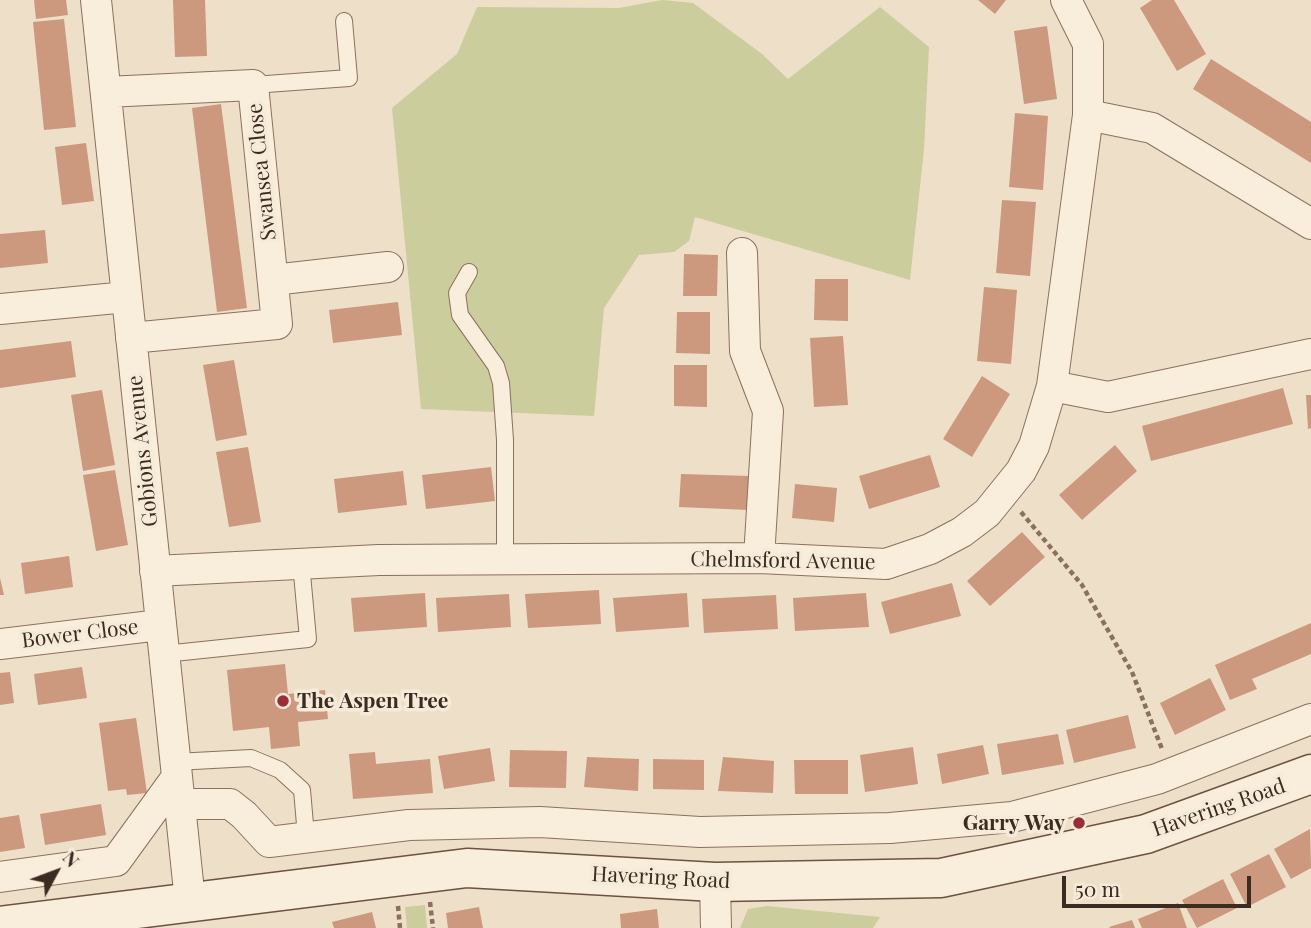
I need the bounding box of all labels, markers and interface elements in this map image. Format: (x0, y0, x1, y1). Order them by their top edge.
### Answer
street label: Swansea Close (242, 102, 282, 242)
street label: Gobions Avenue (123, 374, 163, 528)
street label: Chelmsford Avenue (690, 547, 876, 575)
street label: Bower Close (20, 614, 140, 654)
place label: The Aspen Tree (297, 688, 448, 714)
marker: The Aspen Tree (275, 693, 291, 709)
street label: Havering Road (1149, 773, 1289, 843)
place label: Garry Way (963, 810, 1065, 836)
marker: Garry Way (1071, 815, 1087, 831)
north arrow (21, 837, 91, 907)
text: N (58, 845, 86, 872)
street label: Havering Road (591, 862, 731, 894)
scale bar (1066, 862, 1255, 906)
text: 50 m (1075, 874, 1120, 902)

